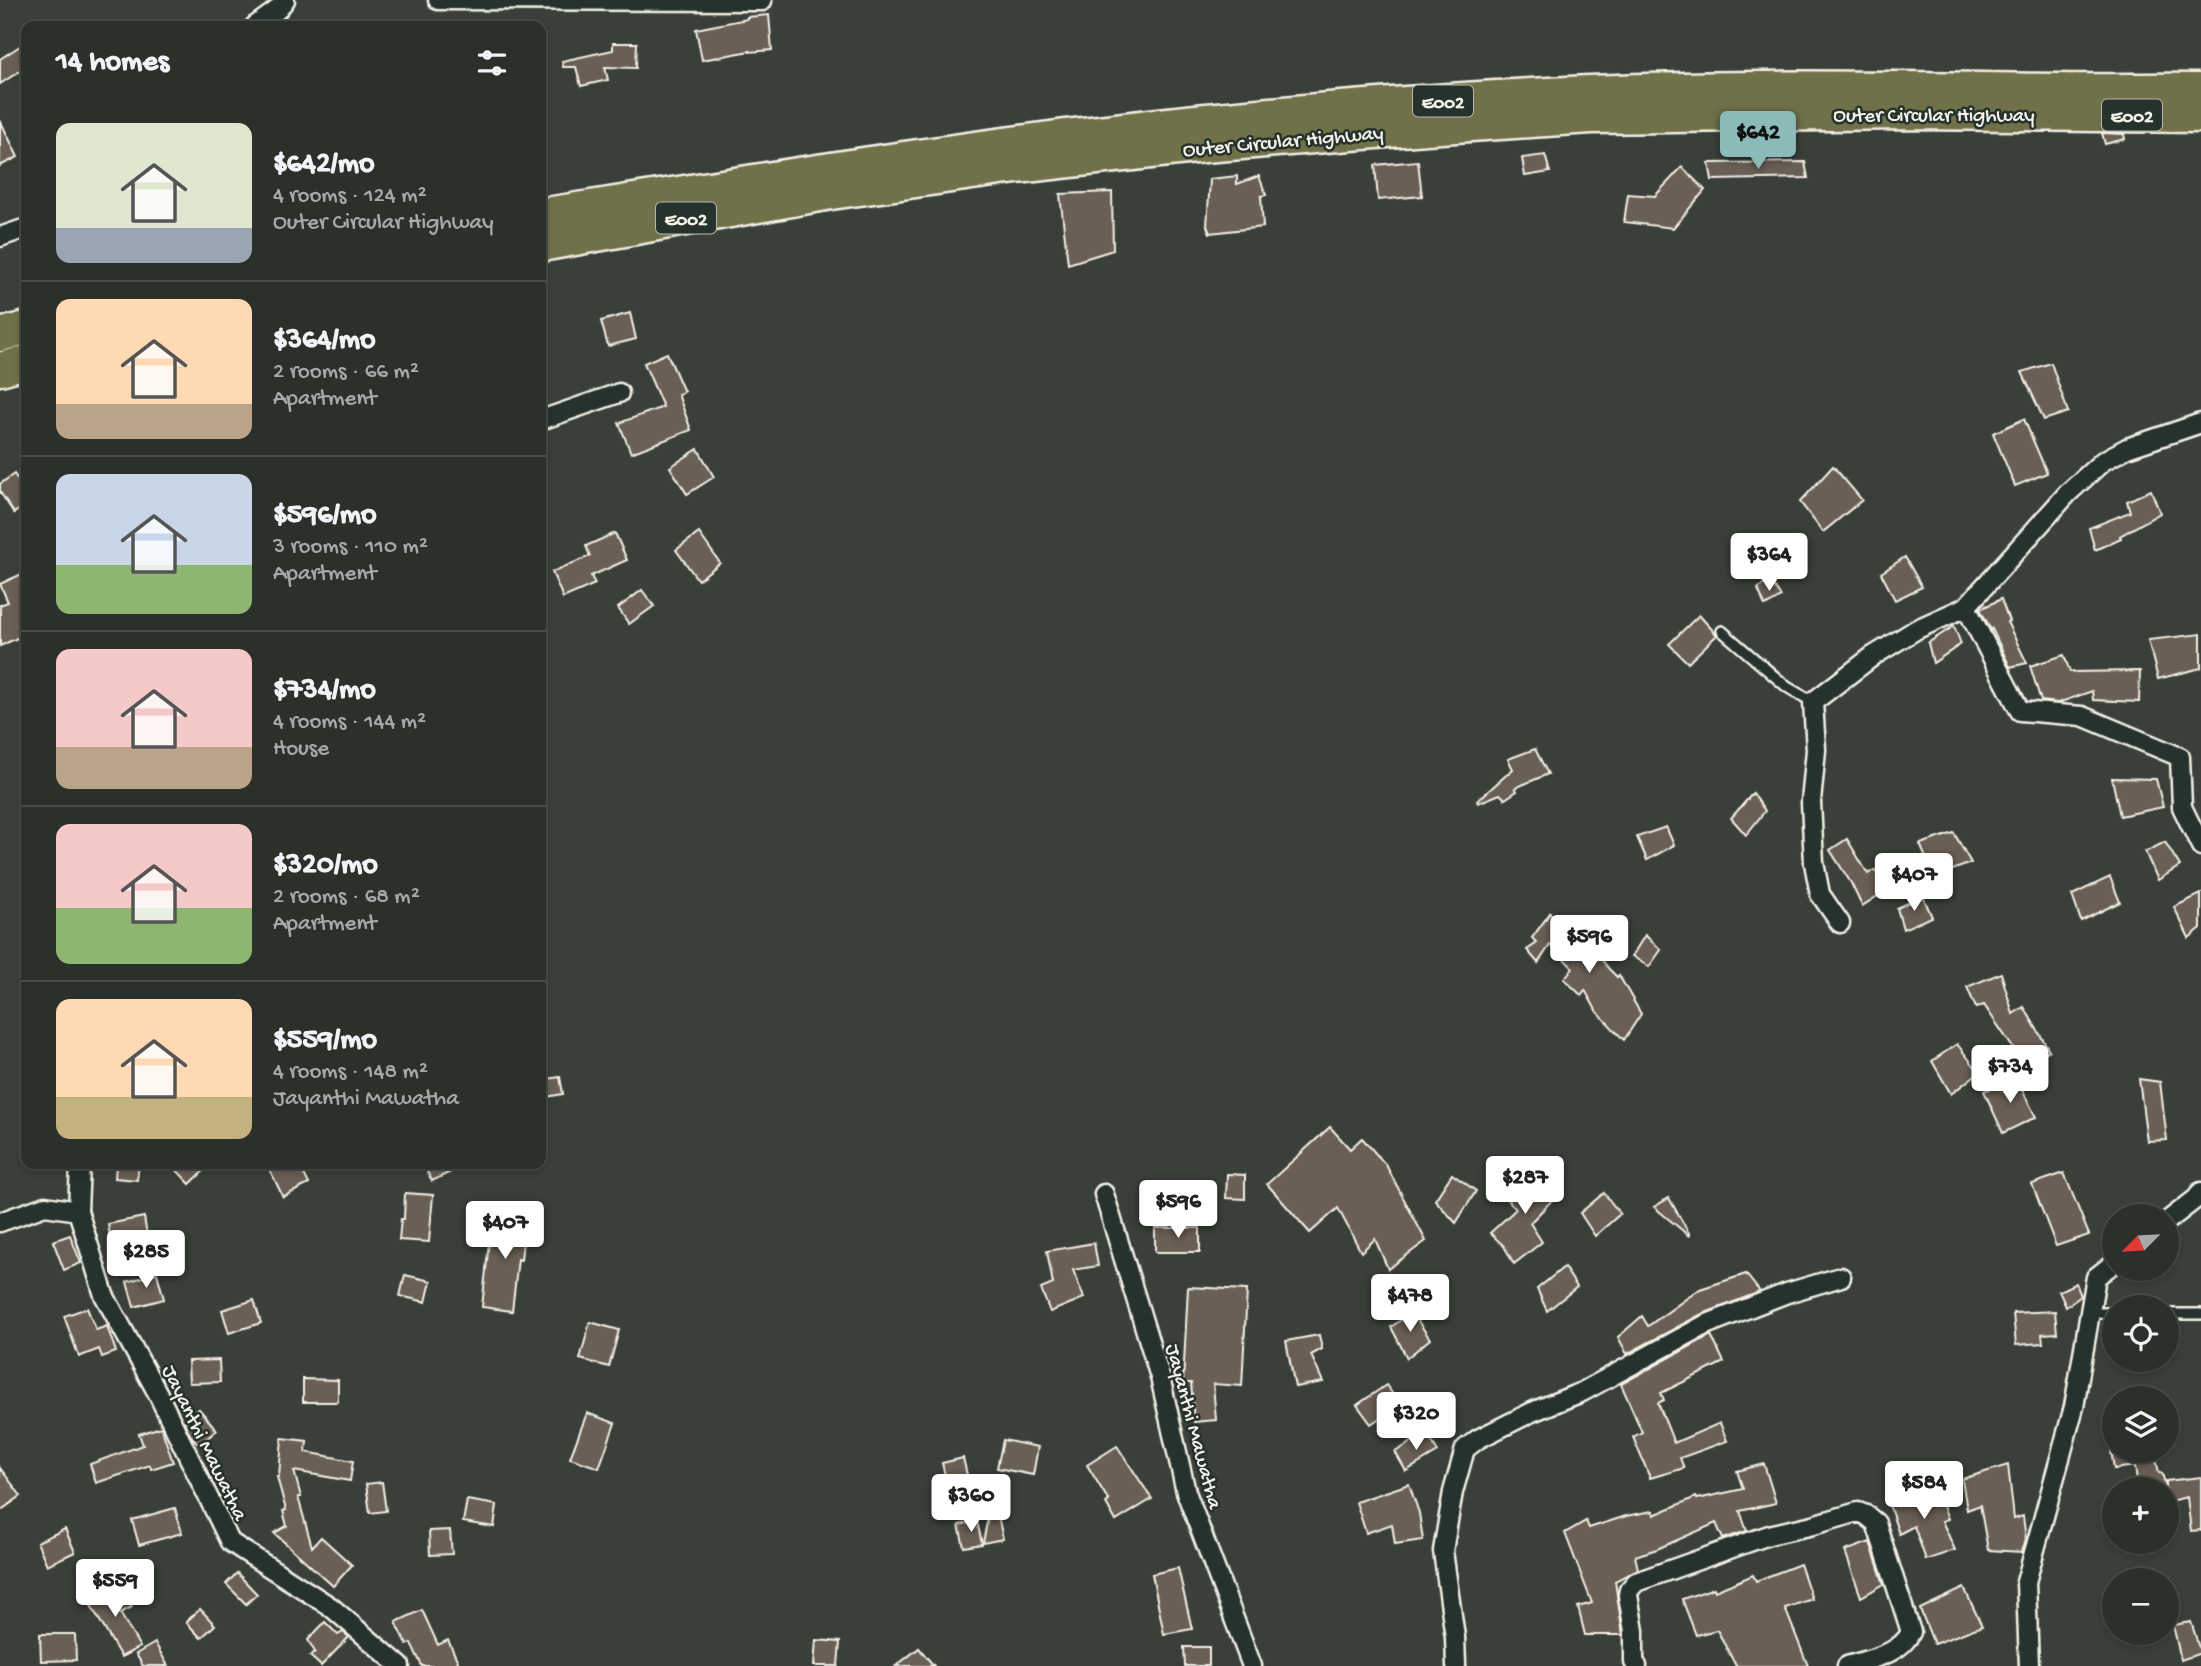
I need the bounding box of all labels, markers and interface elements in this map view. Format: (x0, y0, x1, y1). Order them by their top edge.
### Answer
icon: filters (473, 44, 511, 82)
text: 14 homes (56, 46, 169, 81)
road number: E002 (1413, 86, 1473, 116)
road number: E002 (2102, 99, 2162, 130)
street label: Outer Circular Highway (1833, 105, 2035, 130)
pin: $642 (1717, 111, 1799, 171)
text: $642 (1736, 120, 1780, 147)
street label: Outer Circular Highway (1182, 122, 1385, 165)
text: $642/mo (273, 148, 375, 183)
icon: home (112, 151, 196, 235)
text: 4 rooms · 124 m² (273, 183, 427, 210)
road number: E002 (656, 202, 716, 233)
text: Outer Circular Highway (273, 210, 494, 237)
text: $364/mo (273, 324, 376, 359)
icon: home (112, 327, 196, 411)
text: 2 rooms · 66 m² (273, 359, 419, 386)
text: Apartment (273, 386, 377, 413)
text: $596/mo (273, 499, 377, 534)
icon: home (112, 502, 196, 586)
text: 3 rooms · 110 m² (273, 534, 428, 561)
pin: $364 (1728, 534, 1810, 593)
text: $364 (1747, 542, 1791, 569)
text: Apartment (273, 561, 377, 588)
text: $734/mo (273, 674, 376, 709)
icon: home (112, 677, 196, 761)
text: 4 rooms · 144 m² (273, 709, 426, 736)
text: House (273, 736, 329, 763)
text: $320/mo (273, 849, 378, 884)
icon: home (112, 852, 196, 936)
pin: $407 (1873, 853, 1955, 913)
text: $407 (1891, 862, 1937, 889)
text: 2 rooms · 68 m² (273, 884, 420, 911)
text: Apartment (273, 911, 377, 938)
pin: $596 (1548, 916, 1630, 975)
text: $596 (1566, 924, 1612, 951)
text: $559/mo (273, 1024, 377, 1059)
icon: home (112, 1027, 196, 1111)
pin: $734 (1969, 1046, 2051, 1105)
text: $734 (1987, 1054, 2033, 1081)
text: 4 rooms · 148 m² (273, 1059, 428, 1086)
text: Jayanthi Mawatha (273, 1086, 459, 1113)
pin: $287 (1484, 1156, 1566, 1216)
text: $287 (1502, 1165, 1548, 1192)
pin: $596 (1137, 1180, 1219, 1240)
text: $596 (1155, 1189, 1201, 1216)
pin: $407 (464, 1202, 546, 1261)
north arrow (2102, 1204, 2179, 1281)
map controls (2102, 1204, 2179, 1645)
text: $407 (482, 1210, 528, 1237)
pin: $285 (105, 1230, 187, 1290)
text: $285 (123, 1239, 169, 1266)
pin: $478 (1369, 1274, 1451, 1334)
text: $478 (1387, 1283, 1433, 1310)
button: locate (2102, 1295, 2179, 1372)
street label: Jayanthi Mawatha (1158, 1342, 1226, 1513)
street label: Jayanthi Mawatha (154, 1362, 252, 1527)
button: layers (2102, 1386, 2179, 1463)
pin: $320 (1375, 1392, 1457, 1452)
text: $320 (1393, 1401, 1439, 1428)
pin: $584 (1883, 1462, 1965, 1521)
text: $584 (1901, 1470, 1947, 1497)
pin: $360 (930, 1474, 1012, 1534)
button: + (2102, 1477, 2179, 1554)
text: $360 (948, 1483, 995, 1510)
pin: $559 (74, 1560, 156, 1619)
text: $559 (92, 1568, 138, 1595)
button: − (2102, 1568, 2179, 1645)

